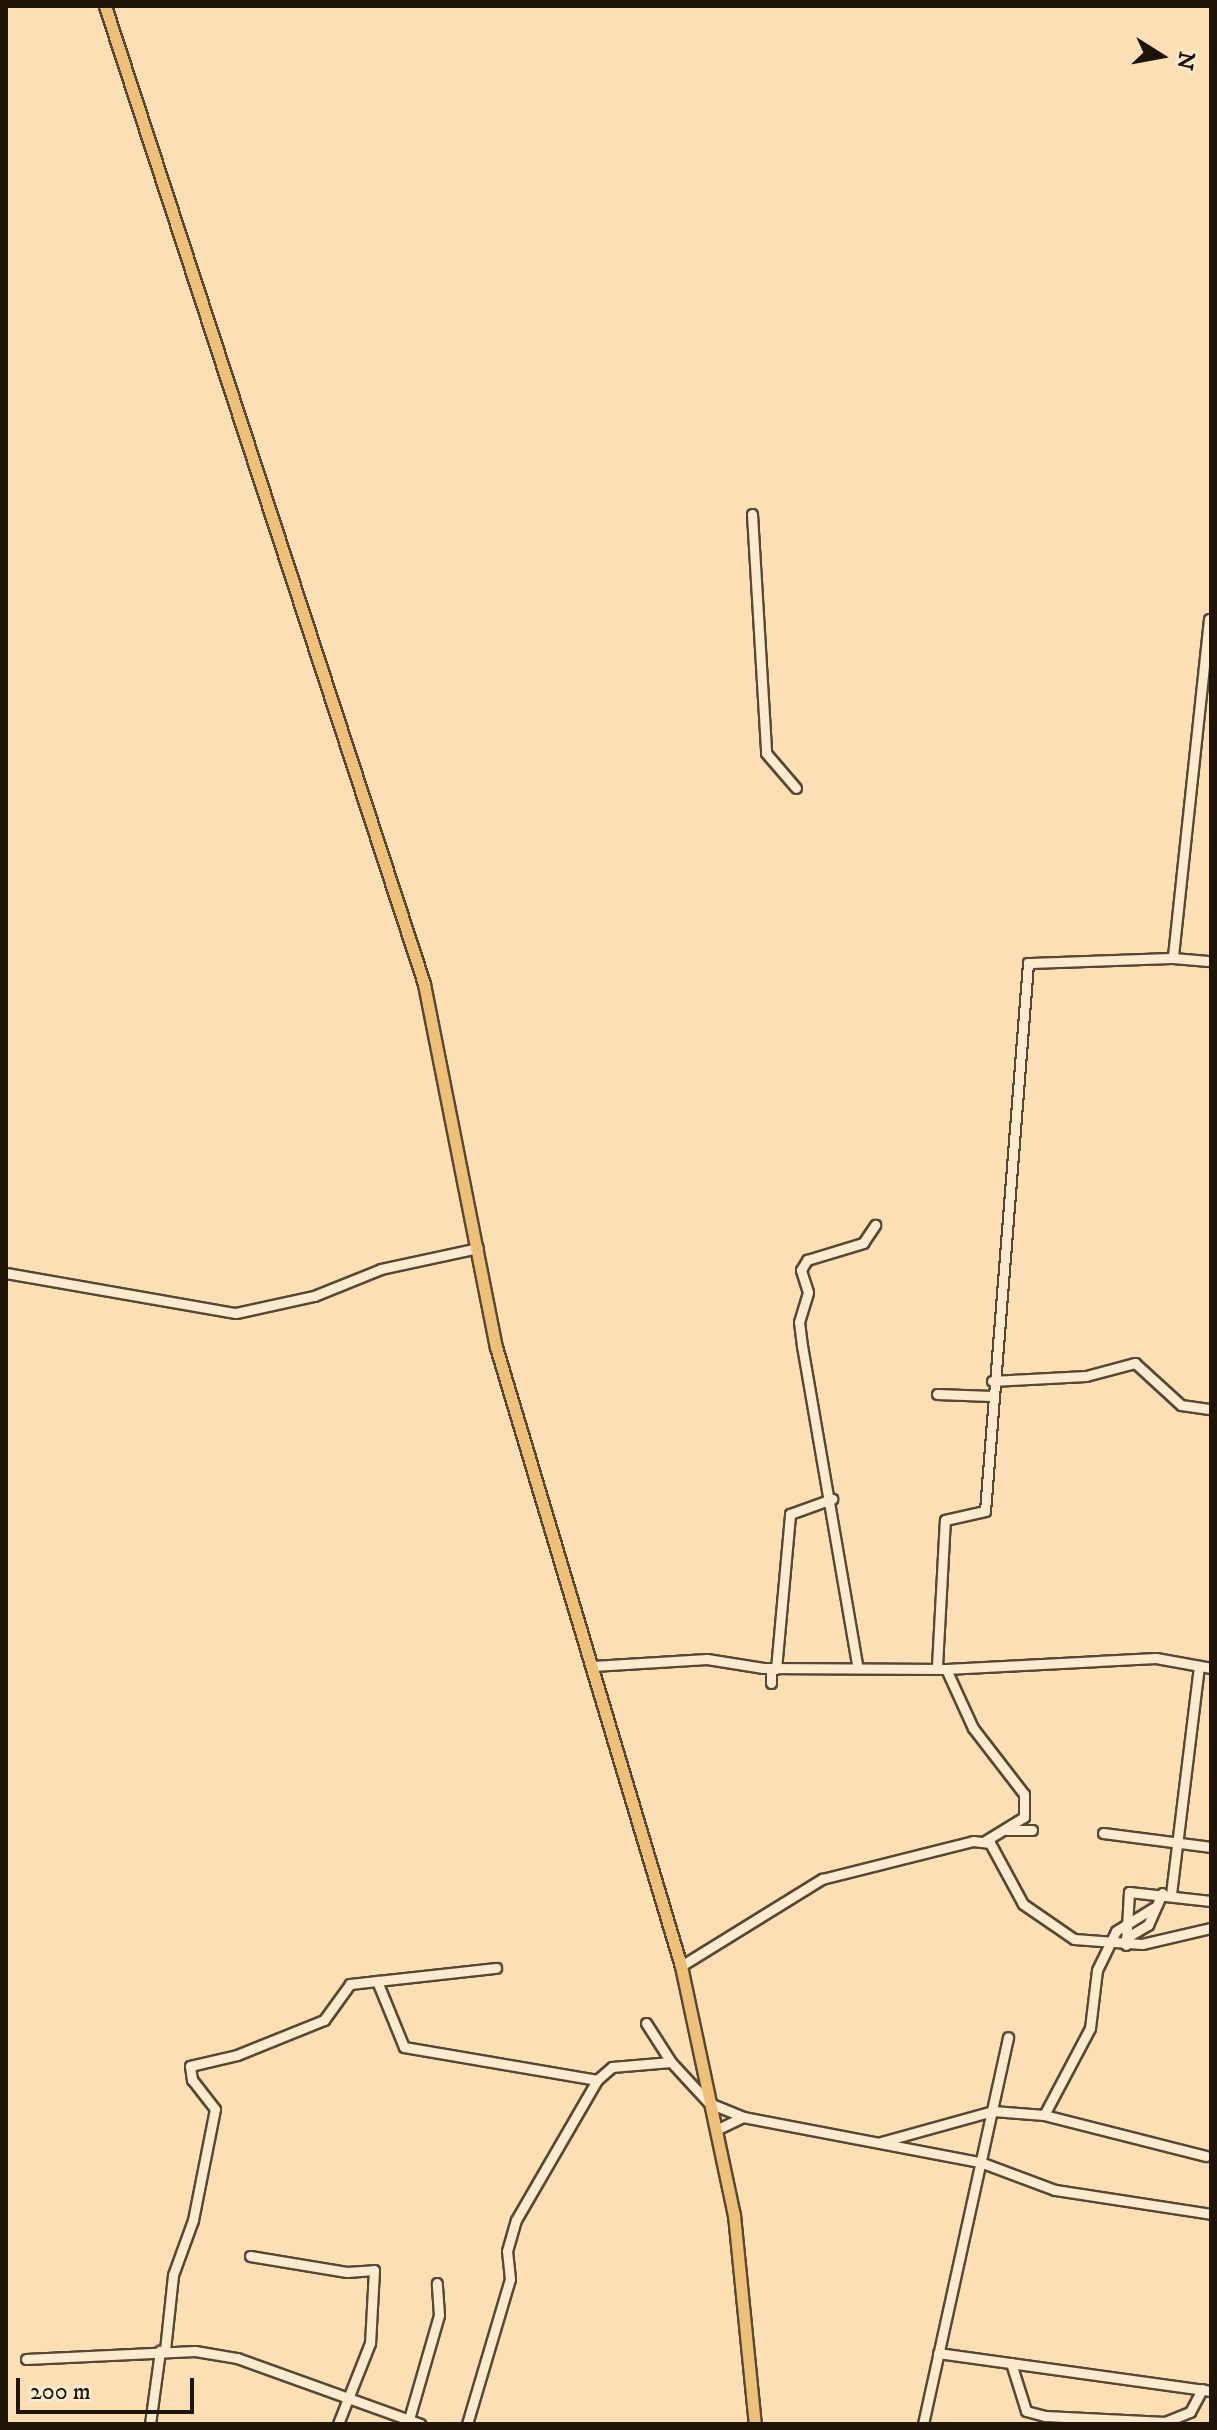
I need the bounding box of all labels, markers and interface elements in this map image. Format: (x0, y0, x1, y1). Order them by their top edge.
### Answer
north arrow (1121, 16, 1201, 96)
text: N (1170, 49, 1200, 72)
scale bar (20, 2362, 198, 2412)
text: 200 m (30, 2377, 91, 2407)

